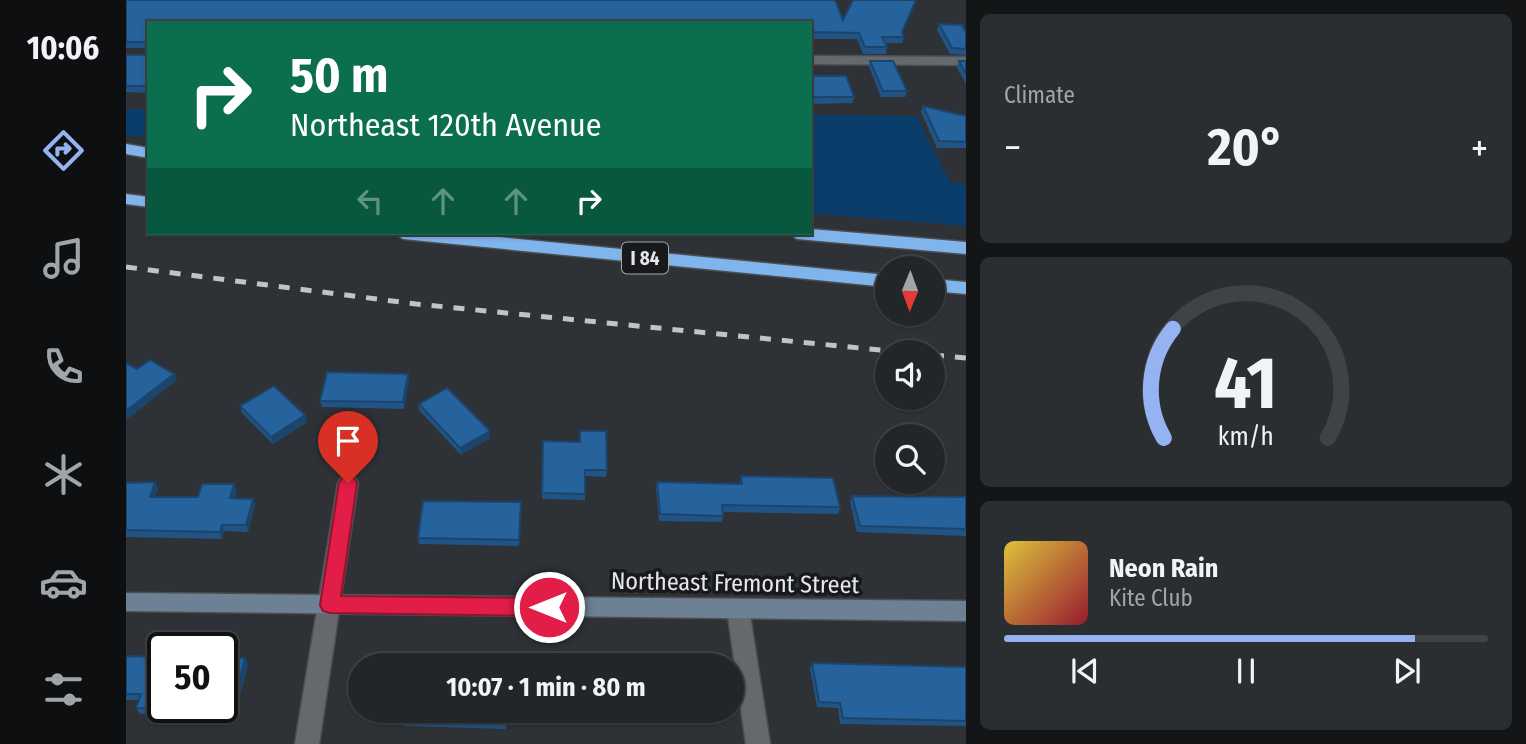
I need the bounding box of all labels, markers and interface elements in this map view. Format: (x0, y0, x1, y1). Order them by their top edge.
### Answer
text: 10:06 (27, 29, 99, 67)
text: 50 m (290, 46, 388, 105)
icon: right (175, 49, 266, 140)
text: Climate (1004, 81, 1075, 109)
text: Northeast 120th Avenue (290, 106, 602, 144)
text: 20° (1208, 116, 1284, 179)
text: − (1004, 125, 1021, 171)
text: + (1471, 125, 1488, 171)
icon: directions (39, 126, 88, 175)
icon: left (351, 182, 389, 220)
icon: ahead (424, 182, 462, 220)
icon: ahead (497, 182, 535, 220)
icon: right (570, 182, 608, 220)
icon: music (39, 234, 88, 283)
road number: I 84 (622, 242, 668, 274)
north arrow (875, 256, 945, 326)
map controls (875, 256, 945, 494)
button: sound (875, 340, 945, 410)
text: 41 (1214, 340, 1278, 427)
icon: phone (39, 342, 88, 391)
pin (318, 411, 378, 483)
icon: arrive (329, 422, 367, 460)
text: km/h (1218, 422, 1274, 452)
button: search (875, 424, 945, 494)
icon: climate (39, 450, 88, 499)
text: Neon Rain (1109, 553, 1218, 584)
icon: car (39, 558, 88, 607)
street label: Northeast Fremont Street (611, 567, 860, 599)
position arrow (512, 570, 586, 644)
text: Kite Club (1109, 584, 1193, 612)
speed limit sign: 50 (147, 632, 238, 723)
icon: previous (1066, 652, 1104, 690)
icon: pause (1227, 652, 1265, 690)
icon: next (1388, 652, 1426, 690)
icon: filters (39, 665, 88, 714)
text: 10:07 · 1 min · 80 m (446, 672, 646, 703)

